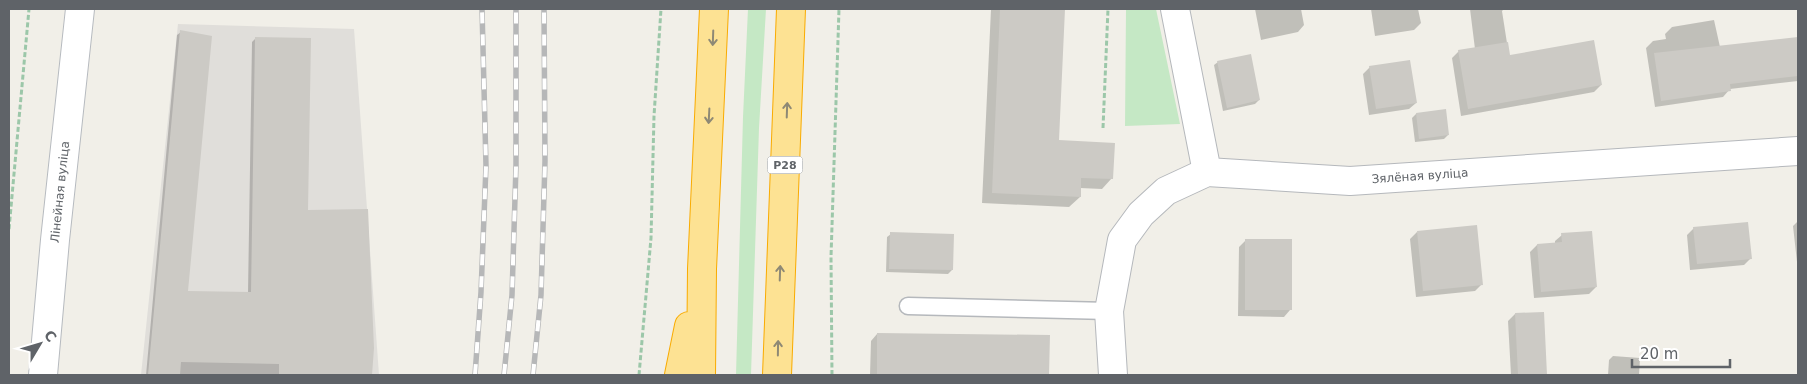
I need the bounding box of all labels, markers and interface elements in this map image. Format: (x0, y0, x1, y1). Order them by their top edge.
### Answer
one-way arrow (708, 30, 717, 46)
one-way arrow (782, 103, 792, 119)
one-way arrow (705, 108, 714, 124)
street label: Лінейная вуліца (48, 140, 72, 244)
road number: Р28 (768, 156, 802, 174)
street label: Зялёная вуліца (1371, 166, 1469, 186)
one-way arrow (776, 265, 785, 281)
north arrow (15, 319, 65, 369)
text: С (41, 327, 60, 345)
scale bar (1632, 336, 1730, 368)
one-way arrow (773, 341, 783, 357)
text: 20 m (1640, 345, 1678, 363)

